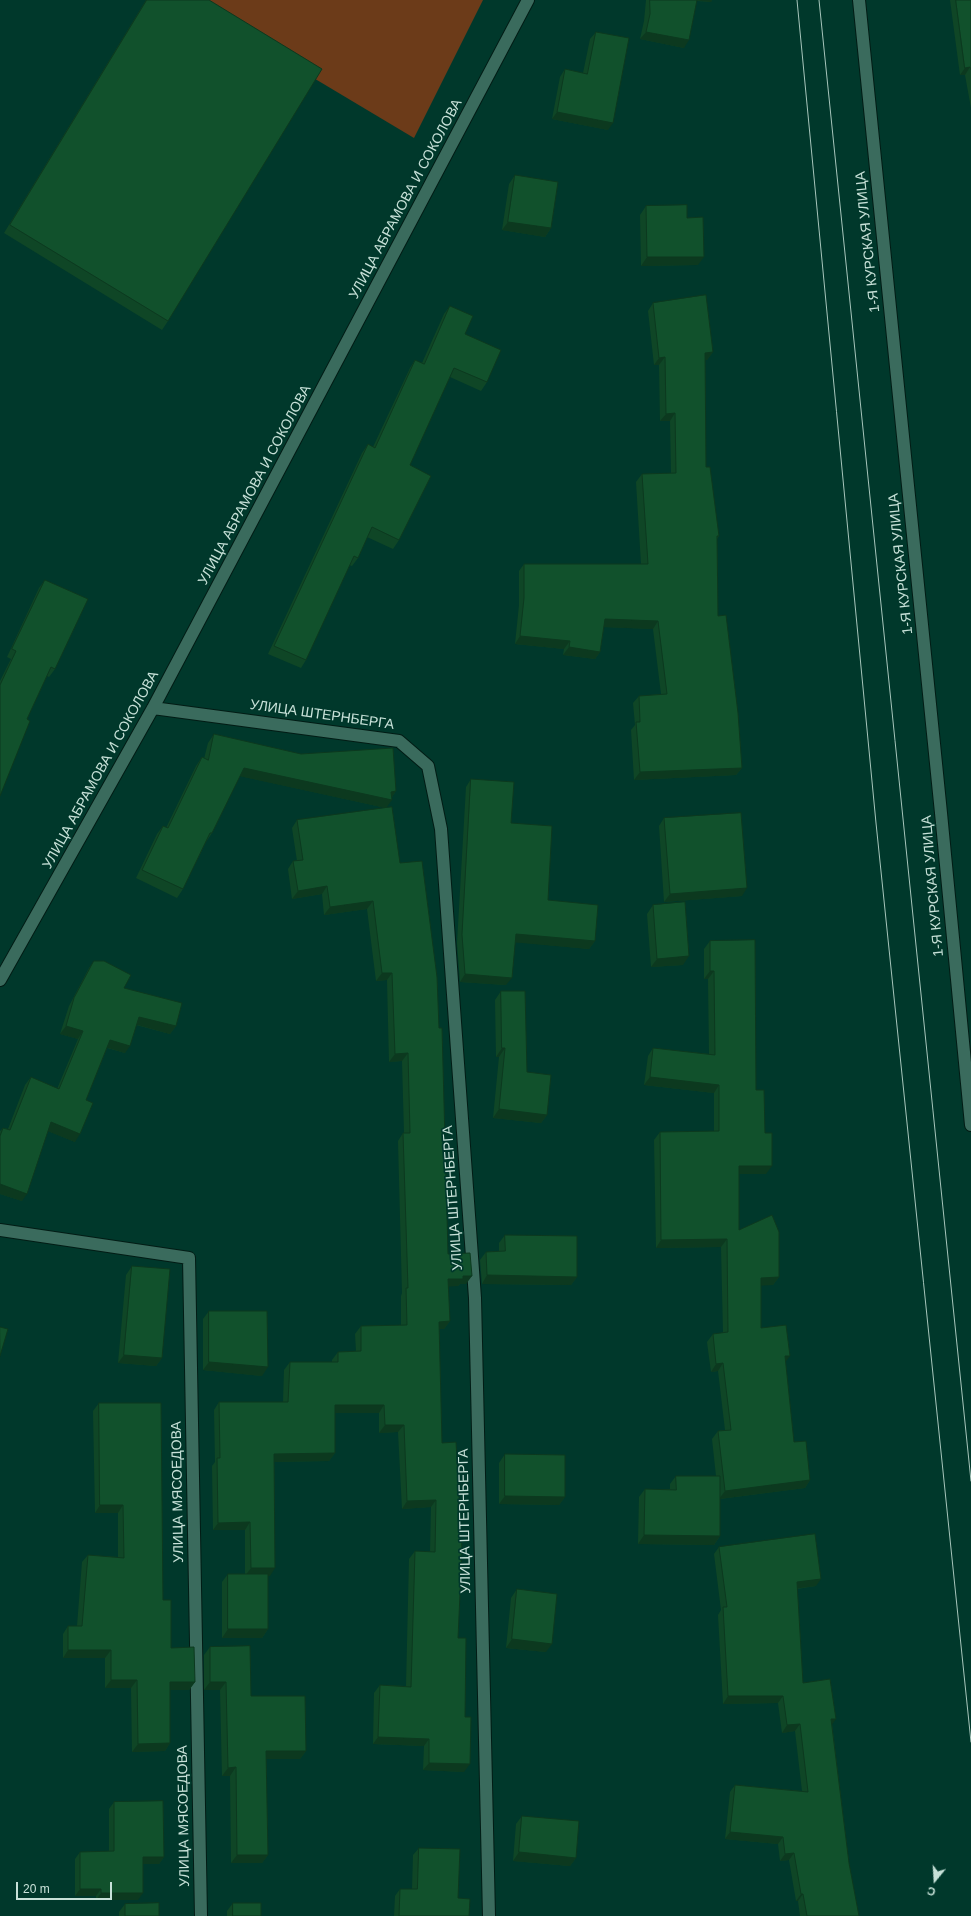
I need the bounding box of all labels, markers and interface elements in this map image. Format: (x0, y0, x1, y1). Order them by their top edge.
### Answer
street label: УЛИЦА АБРАМОВА И СОКОЛОВА (346, 96, 466, 302)
street label: 1-Я КУРСКАЯ УЛИЦА (852, 171, 884, 313)
street label: УЛИЦА АБРАМОВА И СОКОЛОВА (195, 382, 315, 588)
street label: 1-Я КУРСКАЯ УЛИЦА (885, 493, 917, 635)
street label: УЛИЦА АБРАМОВА И СОКОЛОВА (39, 668, 163, 872)
street label: УЛИЦА ШТЕРНБЕРГА (249, 697, 395, 733)
street label: 1-Я КУРСКАЯ УЛИЦА (918, 815, 948, 957)
street label: УЛИЦА ШТЕРНБЕРГА (440, 1125, 466, 1271)
street label: УЛИЦА МЯСОЕДОВА (168, 1421, 188, 1563)
street label: УЛИЦА ШТЕРНБЕРГА (455, 1448, 475, 1594)
street label: УЛИЦА МЯСОЕДОВА (174, 1745, 194, 1887)
north arrow (915, 1860, 955, 1900)
scale bar (18, 1874, 114, 1900)
text: 20 m (23, 1882, 50, 1896)
text: С (926, 1884, 937, 1898)

